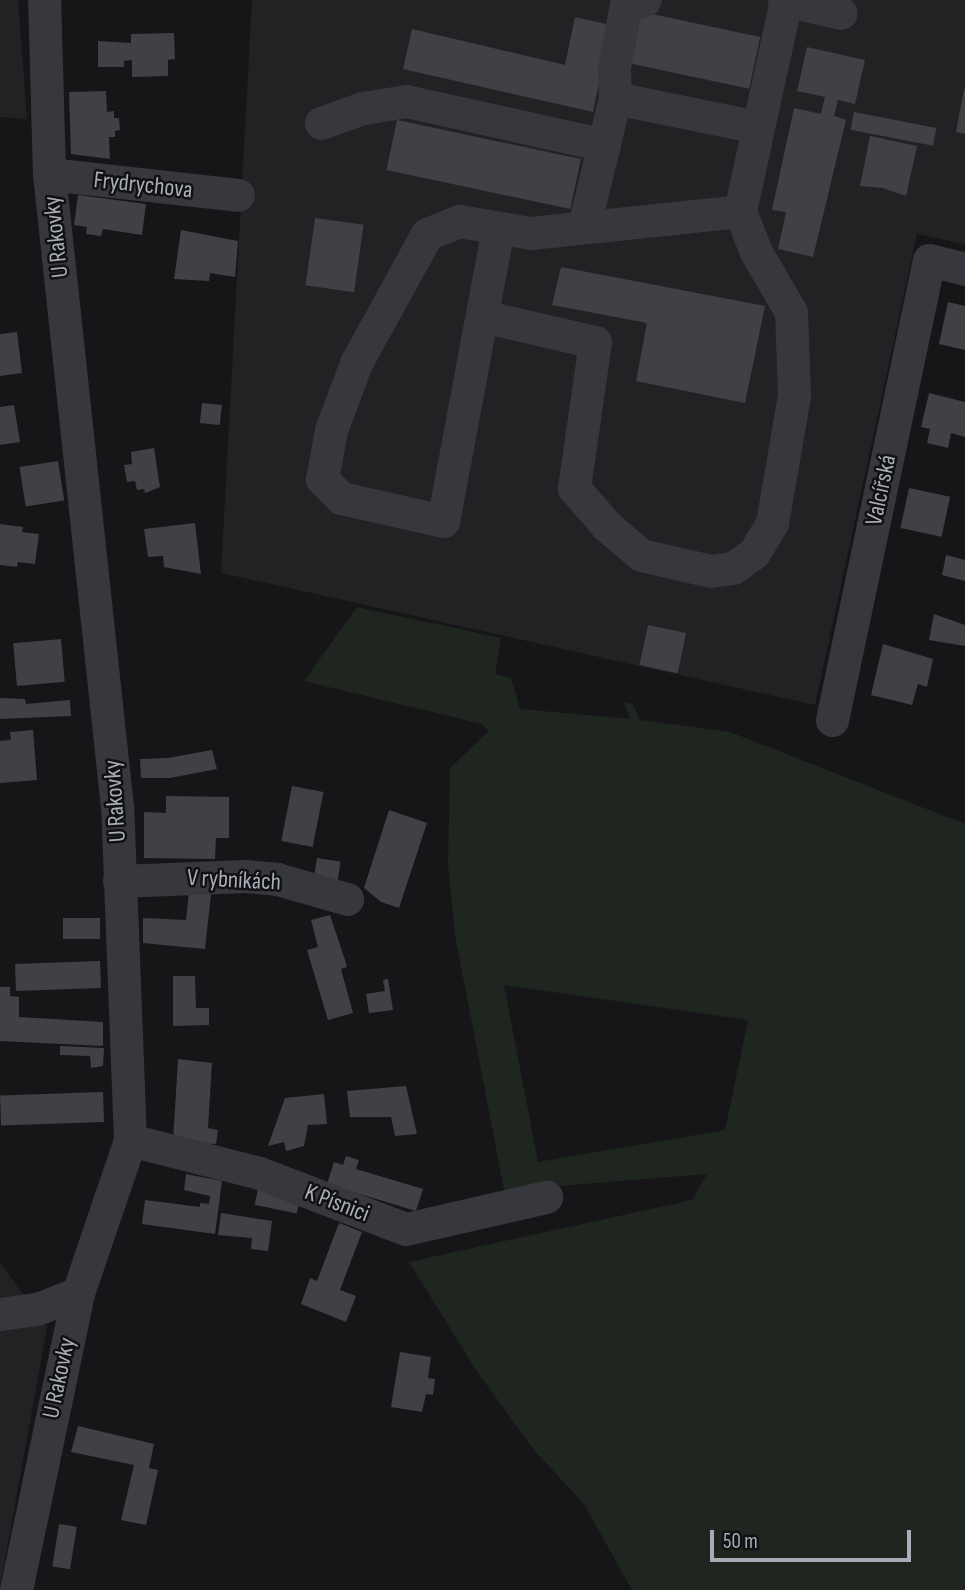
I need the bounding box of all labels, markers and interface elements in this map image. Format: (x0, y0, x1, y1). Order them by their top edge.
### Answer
street label: Frydrychova (92, 165, 194, 205)
street label: U Rakovky (37, 195, 75, 279)
street label: Valcířská (859, 452, 903, 528)
street label: U Rakovky (98, 759, 132, 843)
street label: V rybníkách (186, 863, 282, 897)
street label: K Písnici (301, 1178, 373, 1228)
street label: U Rakovky (36, 1335, 82, 1421)
scale bar (713, 1516, 914, 1560)
text: 50 m (723, 1529, 758, 1554)

